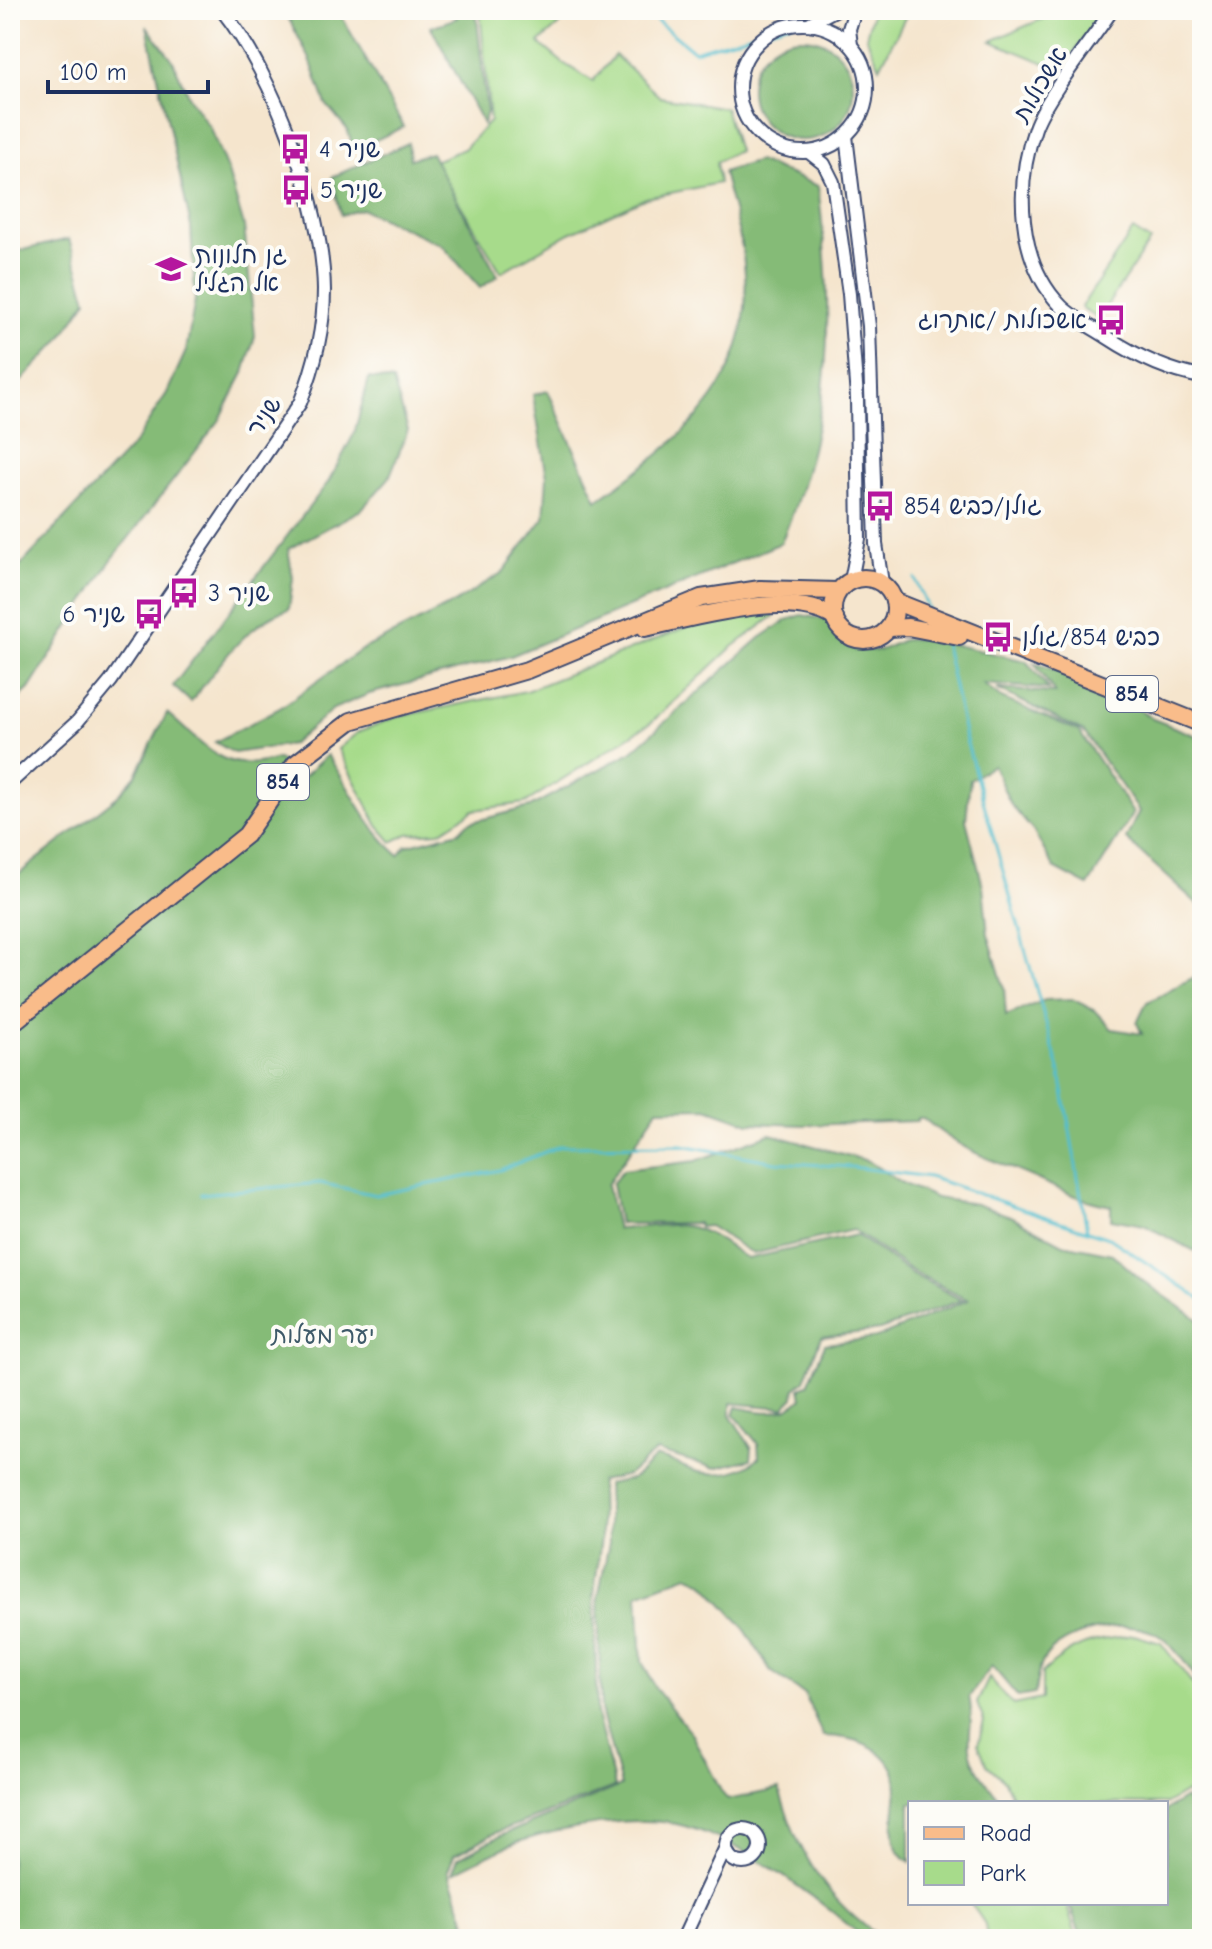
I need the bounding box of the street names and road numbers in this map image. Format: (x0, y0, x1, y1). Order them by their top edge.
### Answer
street label: אשכולות (1006, 41, 1073, 128)
street label: שניר (241, 391, 287, 441)
road number: 854 (1106, 676, 1158, 712)
road number: 854 (257, 764, 309, 800)

